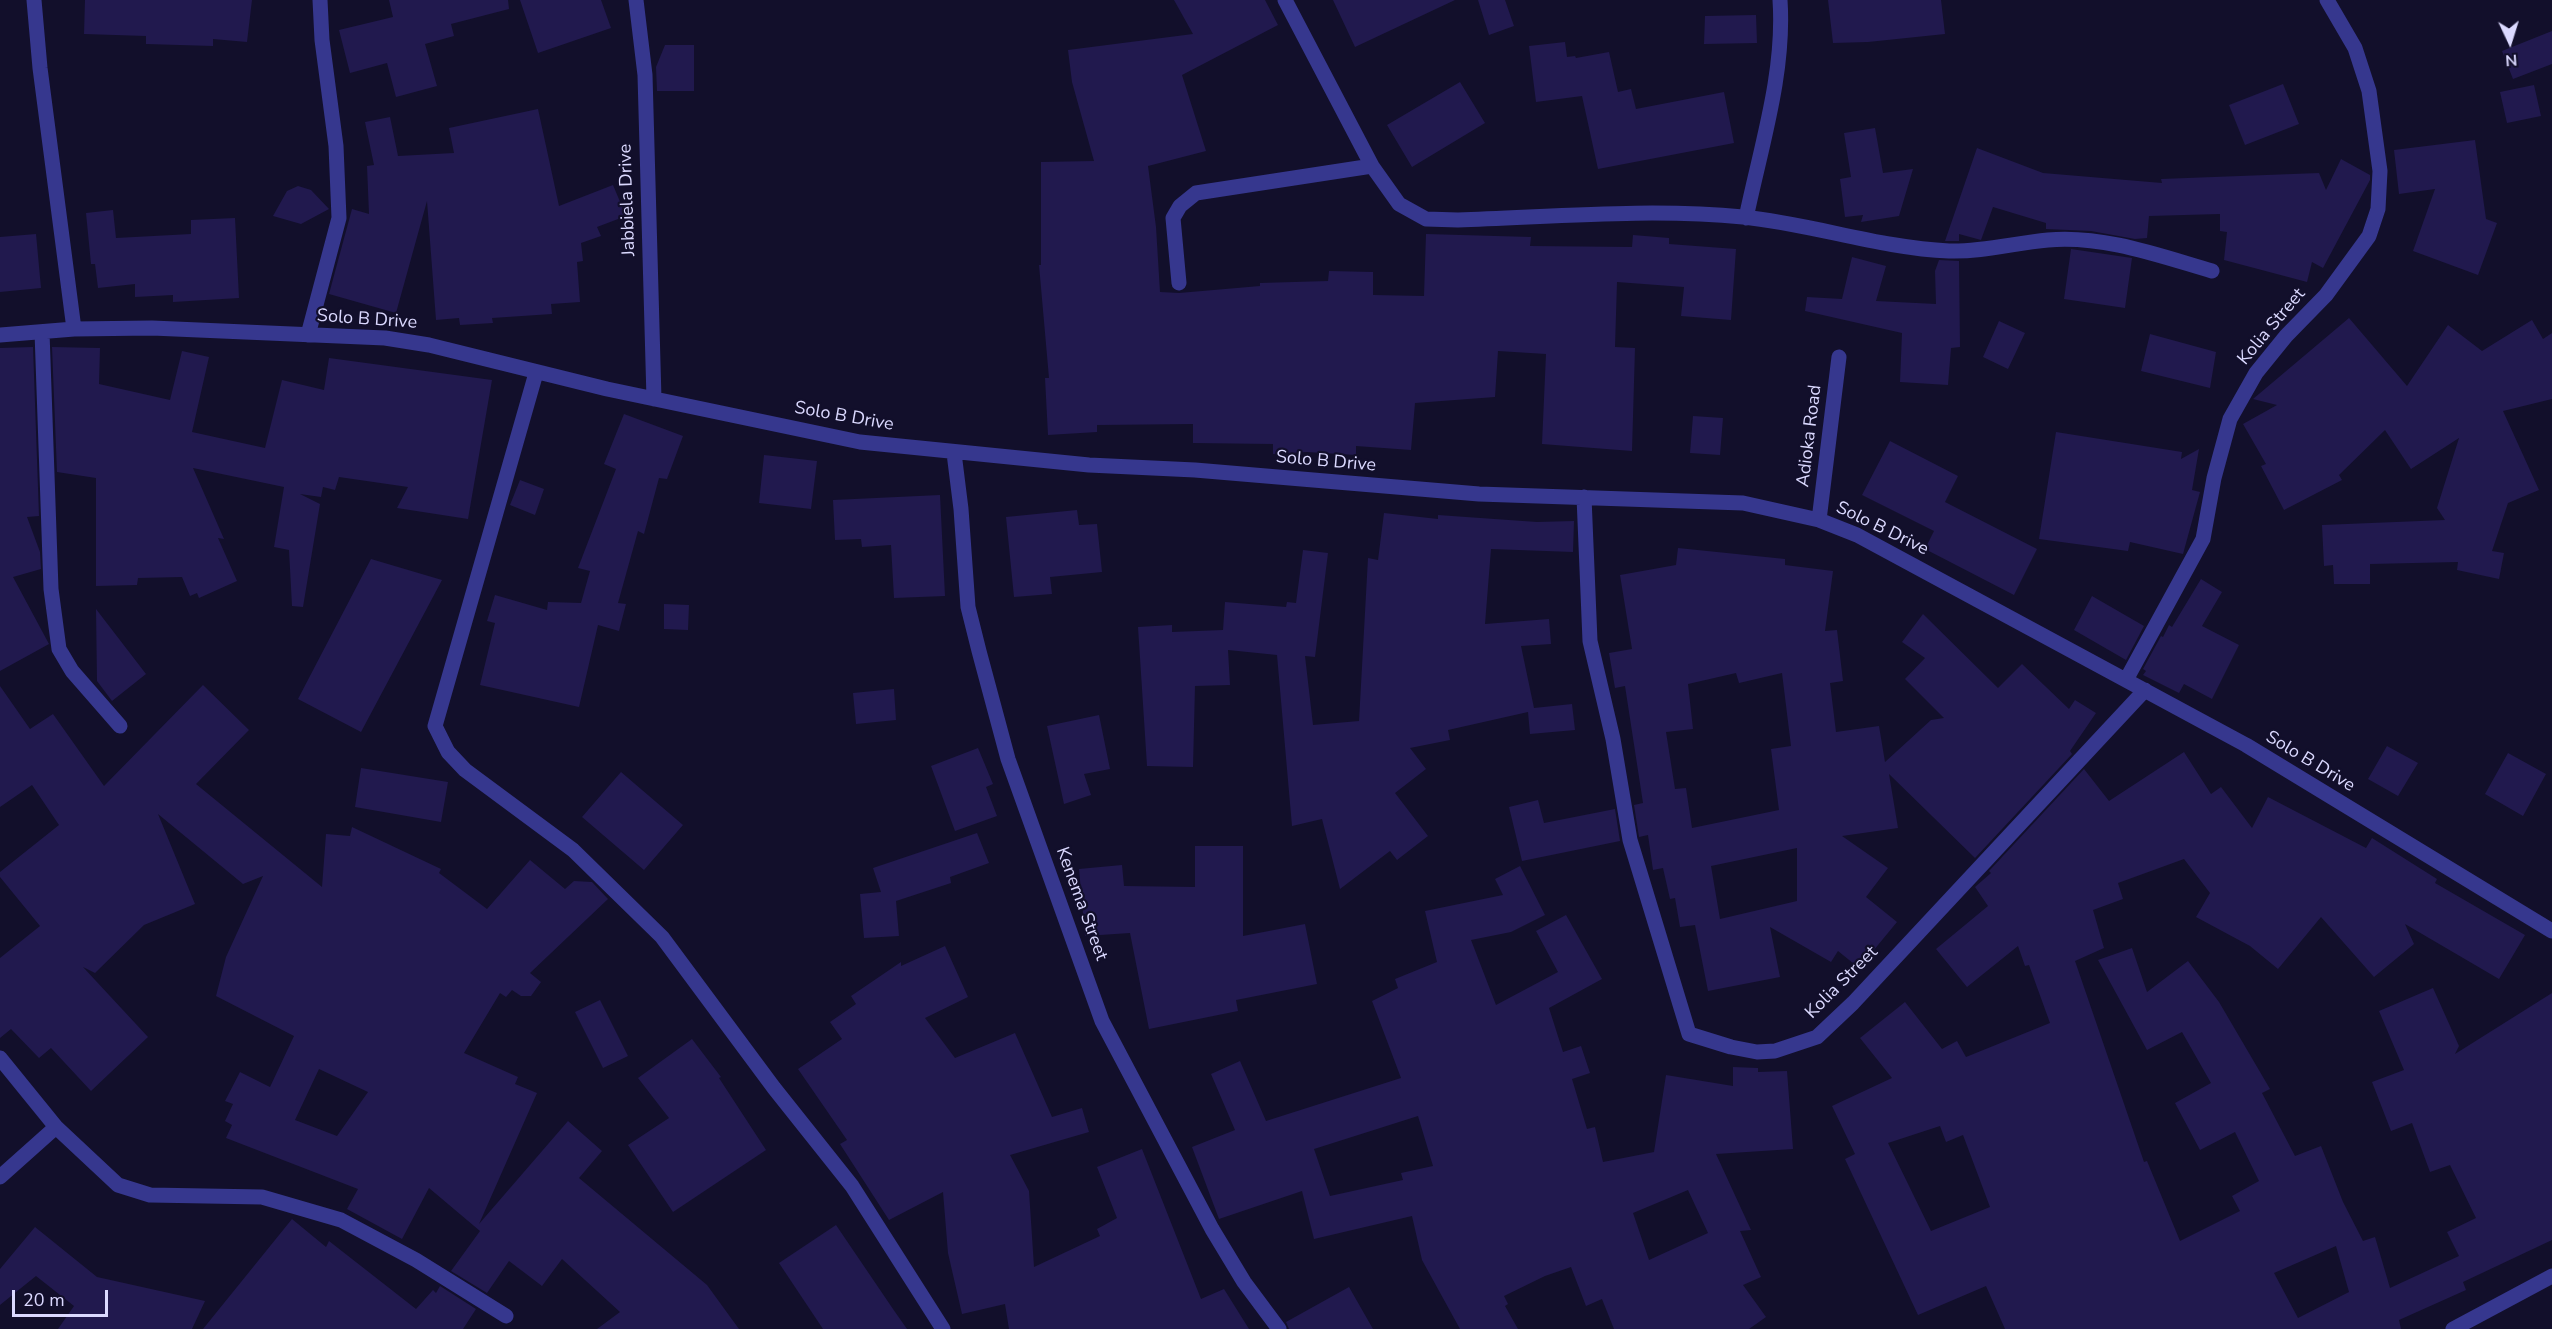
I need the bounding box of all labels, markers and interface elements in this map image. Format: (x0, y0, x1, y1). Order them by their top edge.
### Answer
north arrow (2480, 12, 2540, 72)
text: N (2505, 49, 2518, 71)
street label: Jabbiela Drive (615, 144, 641, 256)
street label: Kolia Street (2234, 284, 2310, 370)
street label: Solo B Drive (316, 306, 418, 334)
street label: Adioka Road (1793, 384, 1827, 488)
street label: Solo B Drive (793, 398, 895, 436)
street label: Solo B Drive (1275, 447, 1377, 477)
street label: Solo B Drive (1832, 497, 1932, 561)
street label: Solo B Drive (2261, 727, 2359, 797)
street label: Kenema Street (1050, 844, 1112, 964)
street label: Kolia Street (1801, 942, 1883, 1024)
scale bar (15, 1278, 111, 1316)
text: 20 m (23, 1288, 65, 1312)

